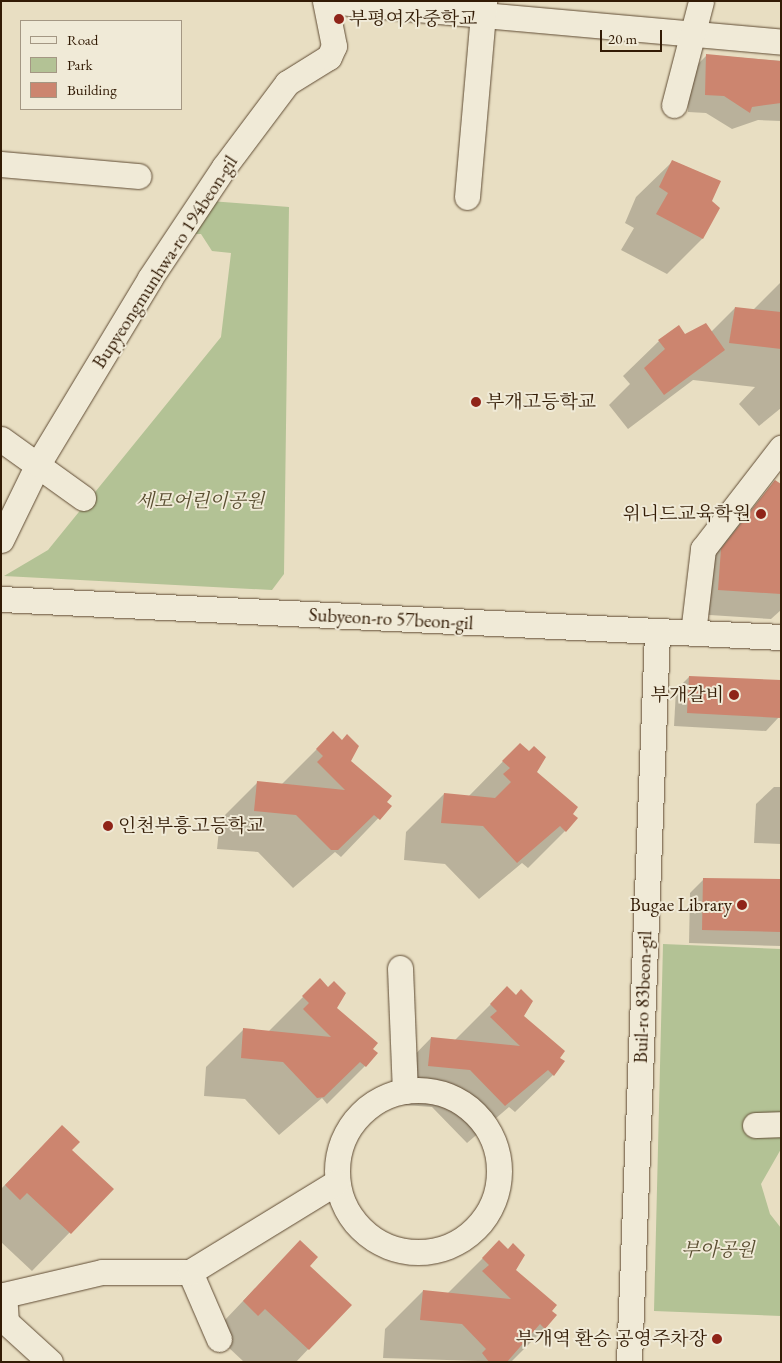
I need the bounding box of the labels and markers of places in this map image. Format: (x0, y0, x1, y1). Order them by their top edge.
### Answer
place label: 부평여자중학교 (349, 8, 477, 30)
marker: 부평여자중학교 (333, 13, 345, 25)
place label: 부개고등학교 (486, 391, 596, 413)
marker: 부개고등학교 (470, 396, 482, 408)
place label: 위니드교육학원 (623, 503, 751, 525)
marker: 위니드교육학원 (755, 508, 767, 520)
place label: 부개갈비 (651, 684, 724, 706)
marker: 부개갈비 (728, 689, 740, 701)
place label: 인천부흥고등학교 (118, 815, 265, 837)
marker: 인천부흥고등학교 (102, 820, 114, 832)
place label: Bugae Library (630, 894, 732, 916)
marker: Bugae Library (736, 899, 748, 911)
place label: 부개역 환승 공영주차장 (516, 1328, 707, 1350)
marker: 부개역 환승 공영주차장 (711, 1333, 723, 1345)

